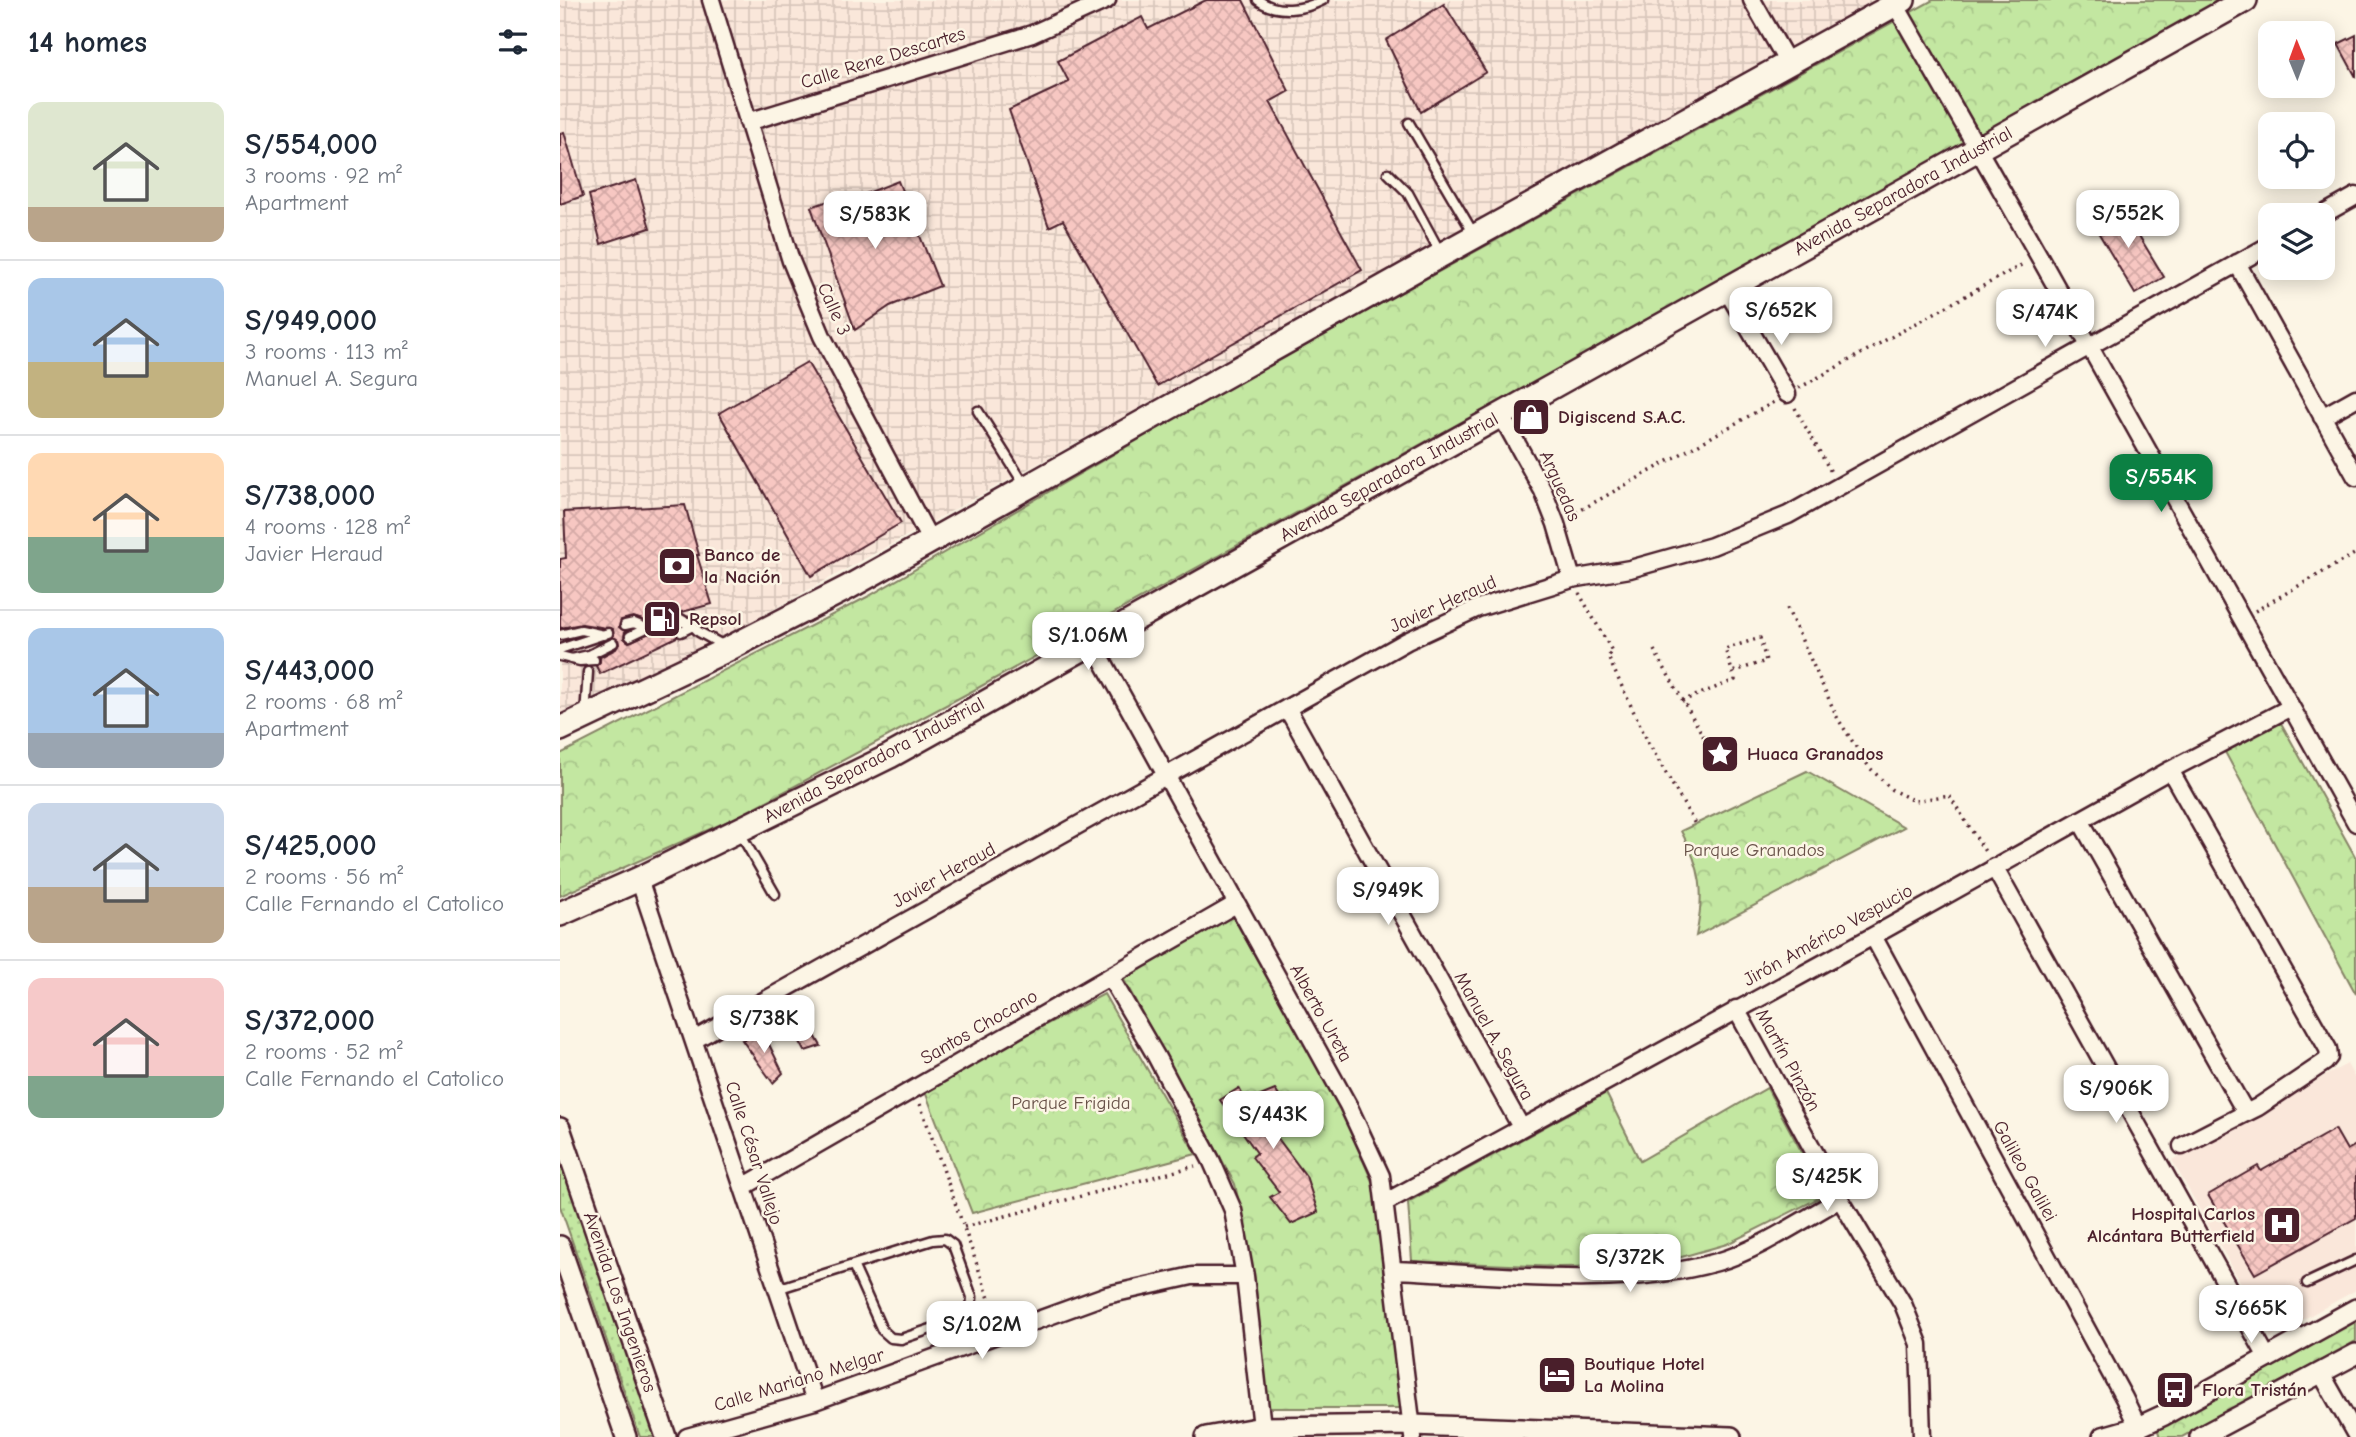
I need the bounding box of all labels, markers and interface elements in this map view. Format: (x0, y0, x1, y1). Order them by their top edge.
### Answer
north arrow (2258, 21, 2334, 98)
map controls (2258, 21, 2335, 280)
street label: Calle Rene Descartes (798, 22, 968, 93)
icon: filters (494, 23, 532, 61)
text: 14 homes (28, 25, 147, 60)
button: locate (2258, 112, 2335, 189)
street label: Avenida Separadora Industrial (1790, 122, 2016, 260)
text: S/554,000 (245, 127, 378, 162)
icon: home (84, 130, 168, 214)
text: 3 rooms · 92 m² (245, 162, 402, 189)
text: Apartment (245, 189, 348, 216)
pin: S/552K (2071, 190, 2185, 250)
pin: S/583K (818, 191, 932, 251)
text: S/552K (2092, 199, 2164, 226)
text: S/583K (840, 200, 910, 227)
button: layers (2258, 203, 2335, 280)
street label: Calle 3 (813, 279, 855, 339)
pin: S/652K (1724, 288, 1838, 347)
pin: S/474K (1988, 290, 2102, 349)
text: S/652K (1745, 296, 1817, 323)
text: S/474K (2012, 298, 2078, 325)
text: S/949,000 (245, 303, 377, 338)
icon: home (84, 306, 168, 390)
text: 3 rooms · 113 m² (245, 338, 408, 365)
text: Manuel A. Segura (245, 365, 418, 392)
shop icon: Digiscend S.A.C. (1510, 396, 1552, 438)
place label: Digiscend S.A.C. (1558, 406, 1685, 428)
street label: Avenida Separadora Industrial (1276, 408, 1502, 546)
street label: Arguedas (1535, 447, 1585, 525)
pin: S/554K (2104, 454, 2218, 514)
text: S/554K (2126, 463, 2196, 490)
text: S/738,000 (245, 478, 375, 513)
icon: home (84, 481, 168, 565)
text: 4 rooms · 128 m² (245, 513, 410, 540)
text: Javier Heraud (245, 540, 383, 567)
place label: Banco de la Nación (704, 544, 781, 588)
bank icon: Banco de la Nación (656, 545, 698, 587)
street label: Javier Heraud (1386, 571, 1500, 637)
fuel station icon: Repsol (641, 598, 683, 640)
place label: Repsol (689, 608, 742, 630)
pin: S/1.06M (1023, 612, 1153, 672)
text: S/1.06M (1048, 621, 1128, 648)
text: S/443,000 (245, 653, 375, 688)
icon: home (84, 656, 168, 740)
text: 2 rooms · 68 m² (245, 688, 403, 715)
street label: Avenida Separadora Industrial (760, 692, 988, 828)
text: Apartment (245, 715, 348, 742)
place icon: Huaca Granados (1699, 733, 1741, 775)
place label: Huaca Granados (1747, 743, 1883, 765)
text: S/425,000 (245, 828, 377, 863)
icon: home (84, 831, 168, 915)
street label: Javier Heraud (889, 838, 999, 912)
park label: Parque Granados (1683, 839, 1825, 861)
text: 2 rooms · 56 m² (245, 863, 403, 890)
pin: S/949K (1331, 867, 1445, 927)
text: S/949K (1353, 876, 1423, 903)
street label: Jirón Américo Vespucio (1739, 879, 1917, 991)
text: Calle Fernando el Catolico (245, 890, 504, 917)
street label: Alberto Ureta (1285, 960, 1357, 1066)
street label: Manuel A. Segura (1450, 968, 1538, 1104)
street label: Santos Chocano (917, 985, 1041, 1069)
pin: S/738K (707, 996, 821, 1055)
text: S/372,000 (245, 1003, 375, 1038)
text: S/738K (729, 1004, 799, 1031)
street label: Martín Pinzón (1751, 1005, 1825, 1115)
icon: home (84, 1006, 168, 1090)
text: 2 rooms · 52 m² (245, 1038, 403, 1065)
text: Calle Fernando el Catolico (245, 1065, 504, 1092)
pin: S/906K (2059, 1066, 2173, 1125)
text: S/906K (2080, 1074, 2152, 1101)
street label: Calle César Vallejo (720, 1078, 788, 1228)
park label: Parque Frigida (1011, 1092, 1131, 1114)
pin: S/443K (1216, 1092, 1330, 1151)
text: S/443K (1239, 1100, 1307, 1127)
street label: Galileo Galilei (1988, 1117, 2062, 1225)
pin: S/425K (1770, 1154, 1884, 1213)
text: S/425K (1792, 1162, 1862, 1189)
place label: Hospital Carlos Alcántara Butterfield (2087, 1203, 2255, 1247)
hospital icon: Hospital Carlos Alcántara Butterfield (2261, 1204, 2303, 1246)
street label: Avenida Los Ingenieros (579, 1209, 661, 1395)
pin: S/372K (1573, 1234, 1687, 1294)
text: S/372K (1596, 1243, 1664, 1270)
pin: S/665K (2194, 1286, 2308, 1345)
text: S/665K (2215, 1294, 2287, 1321)
pin: S/1.02M (917, 1302, 1047, 1361)
text: S/1.02M (943, 1310, 1021, 1337)
street label: Calle Mariano Melgar (711, 1343, 887, 1416)
place label: Boutique Hotel La Molina (1584, 1353, 1705, 1397)
hotel icon: Boutique Hotel La Molina (1536, 1354, 1578, 1396)
bus stop icon: Flora Tristán (2154, 1369, 2196, 1411)
place label: Flora Tristán (2202, 1379, 2307, 1401)

